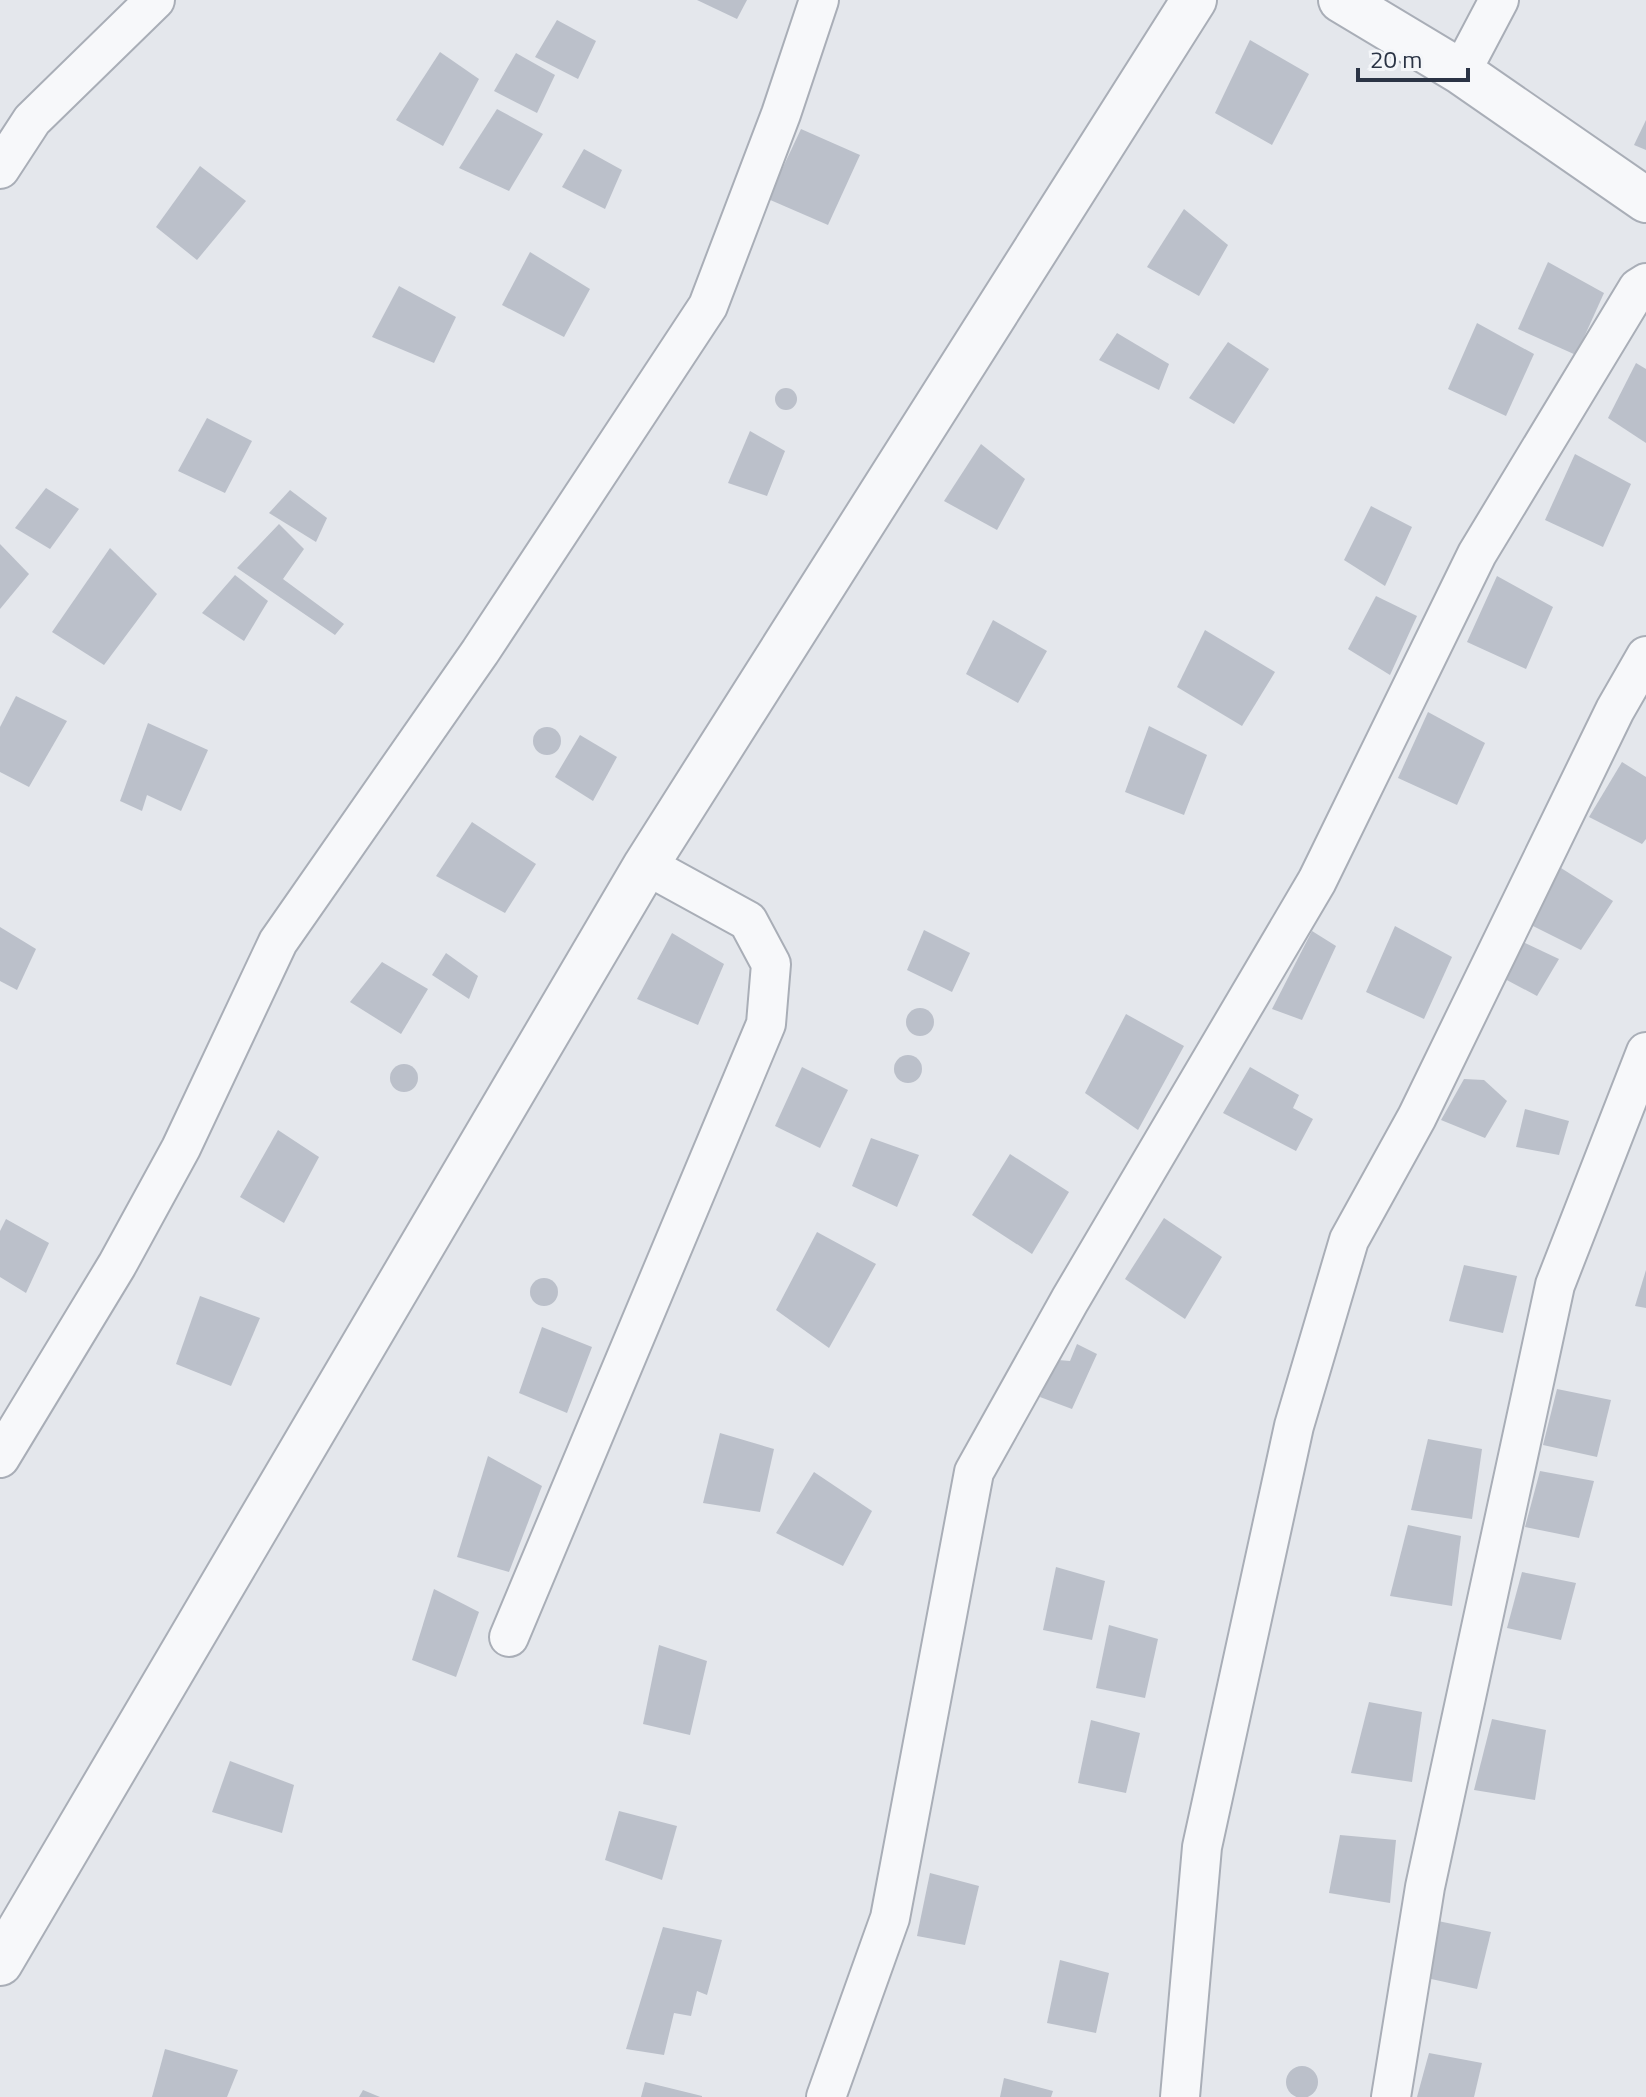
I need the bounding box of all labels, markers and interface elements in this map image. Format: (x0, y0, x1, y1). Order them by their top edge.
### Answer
scale bar (1358, 32, 1468, 82)
text: 20 m (1370, 41, 1422, 77)

